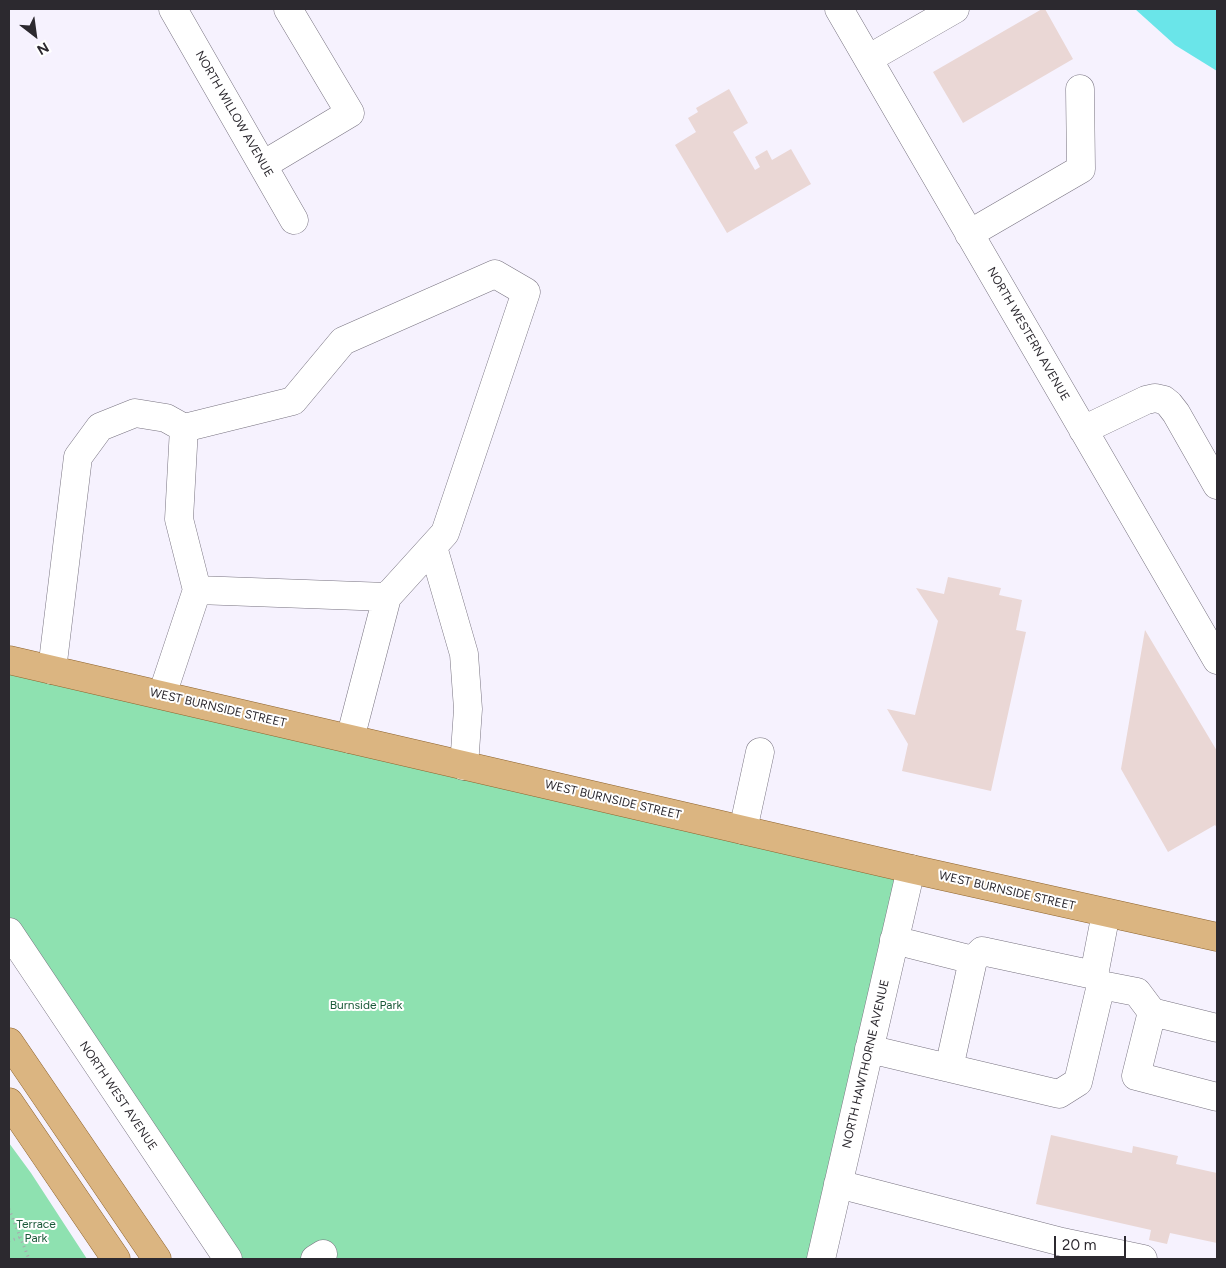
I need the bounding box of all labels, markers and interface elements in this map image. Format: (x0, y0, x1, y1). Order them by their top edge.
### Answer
north arrow (10, 10, 60, 60)
text: N (34, 38, 52, 58)
street label: NORTH WILLOW AVENUE (192, 48, 276, 180)
street label: NORTH WESTERN AVENUE (984, 265, 1072, 403)
street label: WEST BURNSIDE STREET (148, 685, 288, 731)
street label: WEST BURNSIDE STREET (543, 777, 683, 823)
street label: WEST BURNSIDE STREET (937, 868, 1077, 914)
street label: NORTH HAWTHORNE AVENUE (840, 978, 892, 1150)
park label: Burnside Park (330, 998, 402, 1012)
street label: NORTH WEST AVENUE (76, 1039, 160, 1153)
park label: Terrace Park (16, 1217, 56, 1245)
scale bar (1056, 1226, 1128, 1258)
text: 20 m (1062, 1236, 1096, 1254)

